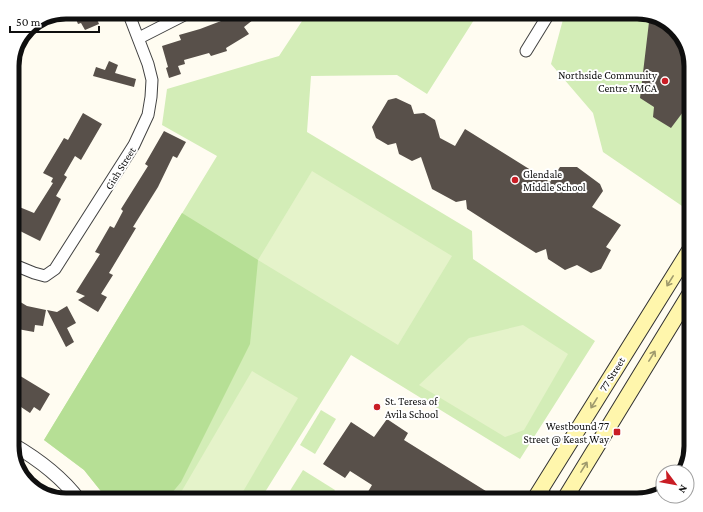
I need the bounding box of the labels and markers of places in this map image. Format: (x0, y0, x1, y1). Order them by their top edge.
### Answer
place label: Northside Community Centre YMCA (558, 69, 658, 94)
marker: Northside Community Centre YMCA (660, 76, 670, 86)
place label: Glendale Middle School (523, 168, 586, 193)
marker: Glendale Middle School (510, 175, 520, 185)
place label: St. Teresa of Avila School (385, 395, 439, 420)
marker: St. Teresa of Avila School (372, 402, 382, 412)
place label: Westbound 77 Street @ Keast Way (524, 420, 610, 446)
marker: Westbound 77 Street @ Keast Way (612, 427, 622, 437)

